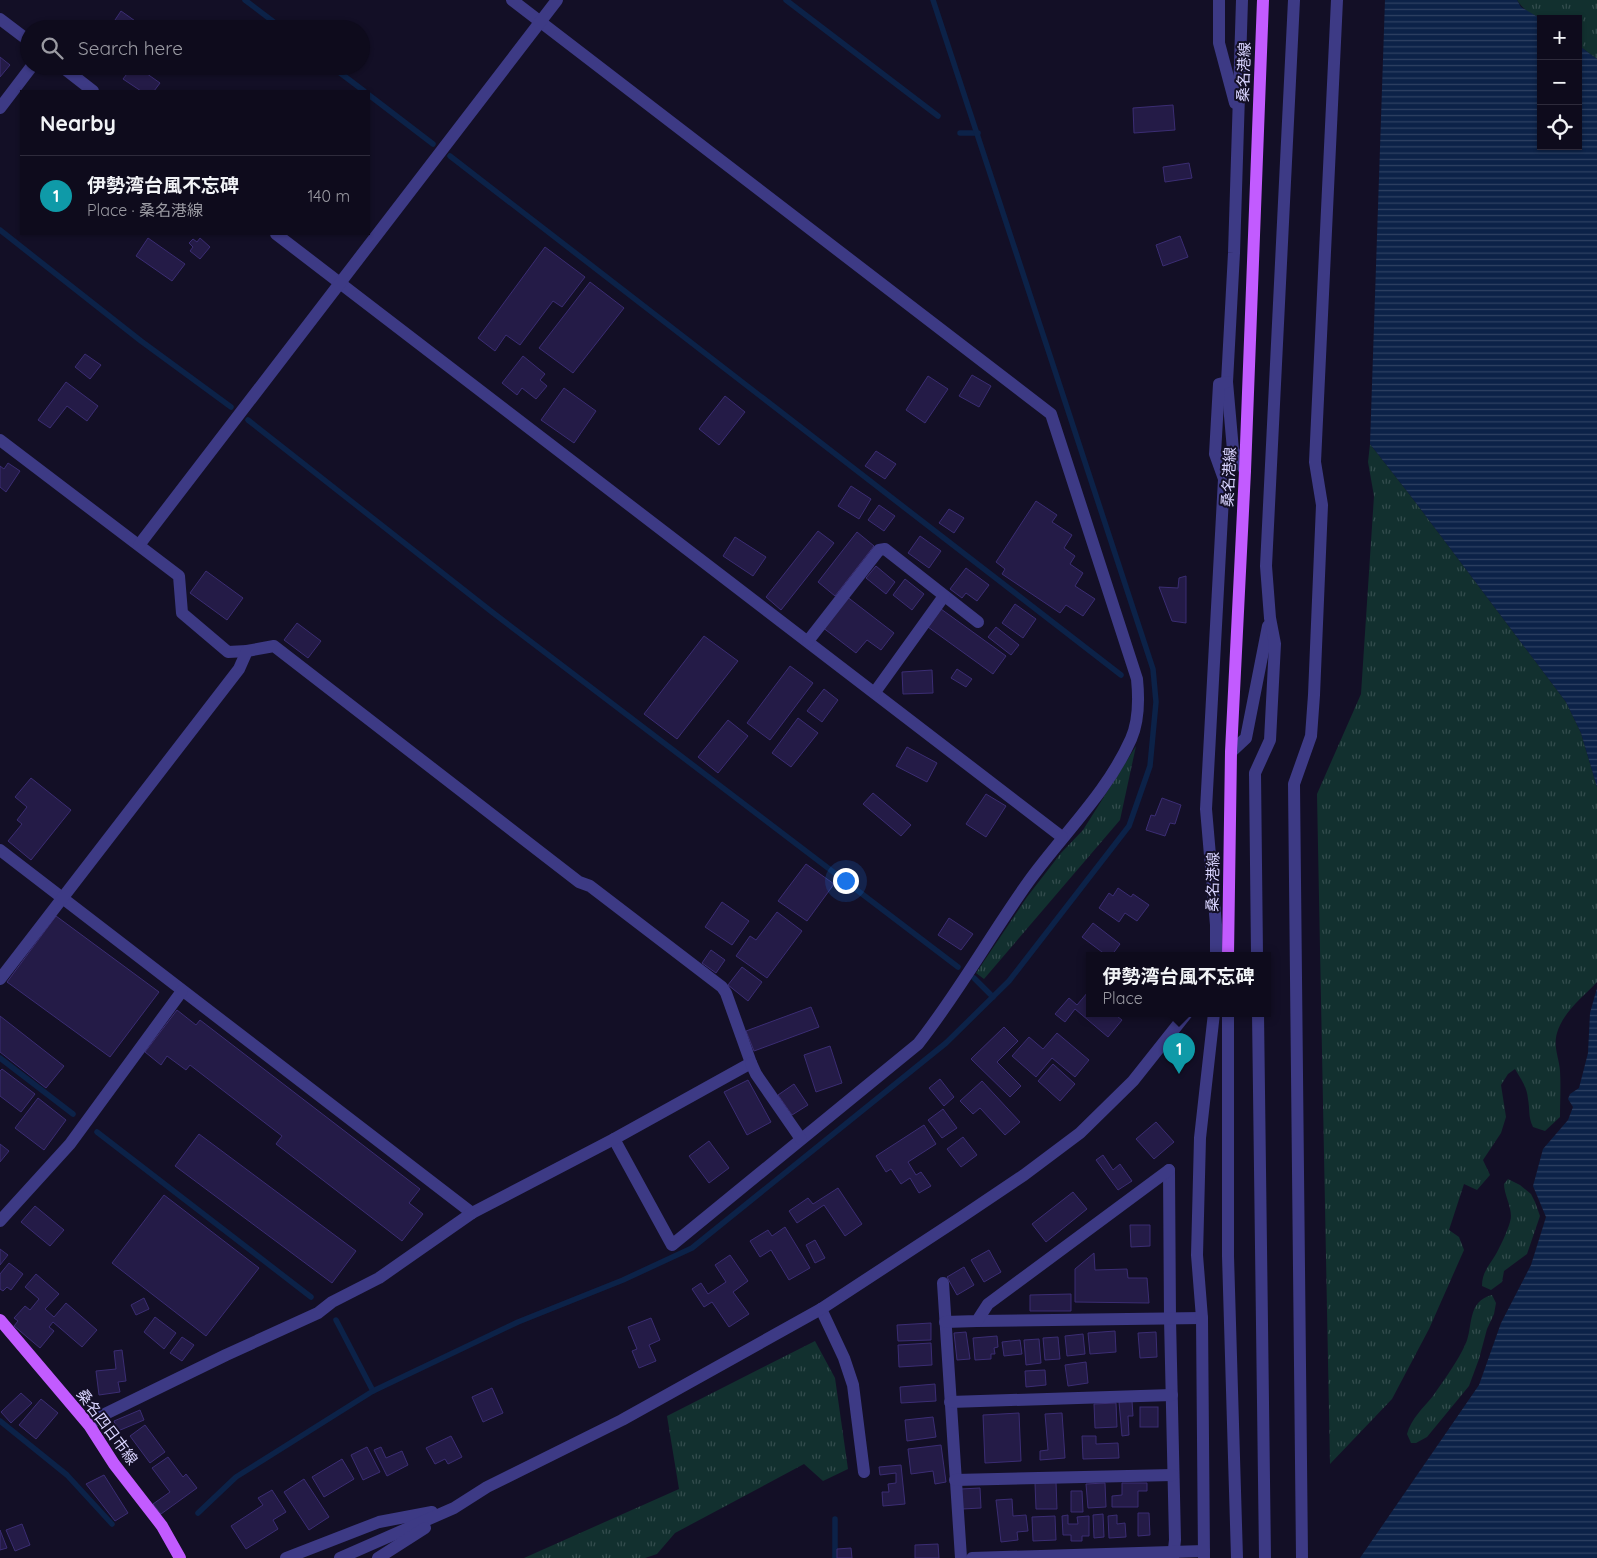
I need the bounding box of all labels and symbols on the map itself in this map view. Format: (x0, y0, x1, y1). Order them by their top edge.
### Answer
street label: 桑名港線 (1233, 42, 1254, 102)
street label: 桑名港線 (1217, 447, 1240, 507)
street label: 桑名港線 (1202, 852, 1223, 912)
your location (833, 868, 859, 894)
pin: 1 (1163, 1033, 1195, 1074)
street label: 桑名四日市線 (73, 1385, 142, 1468)

